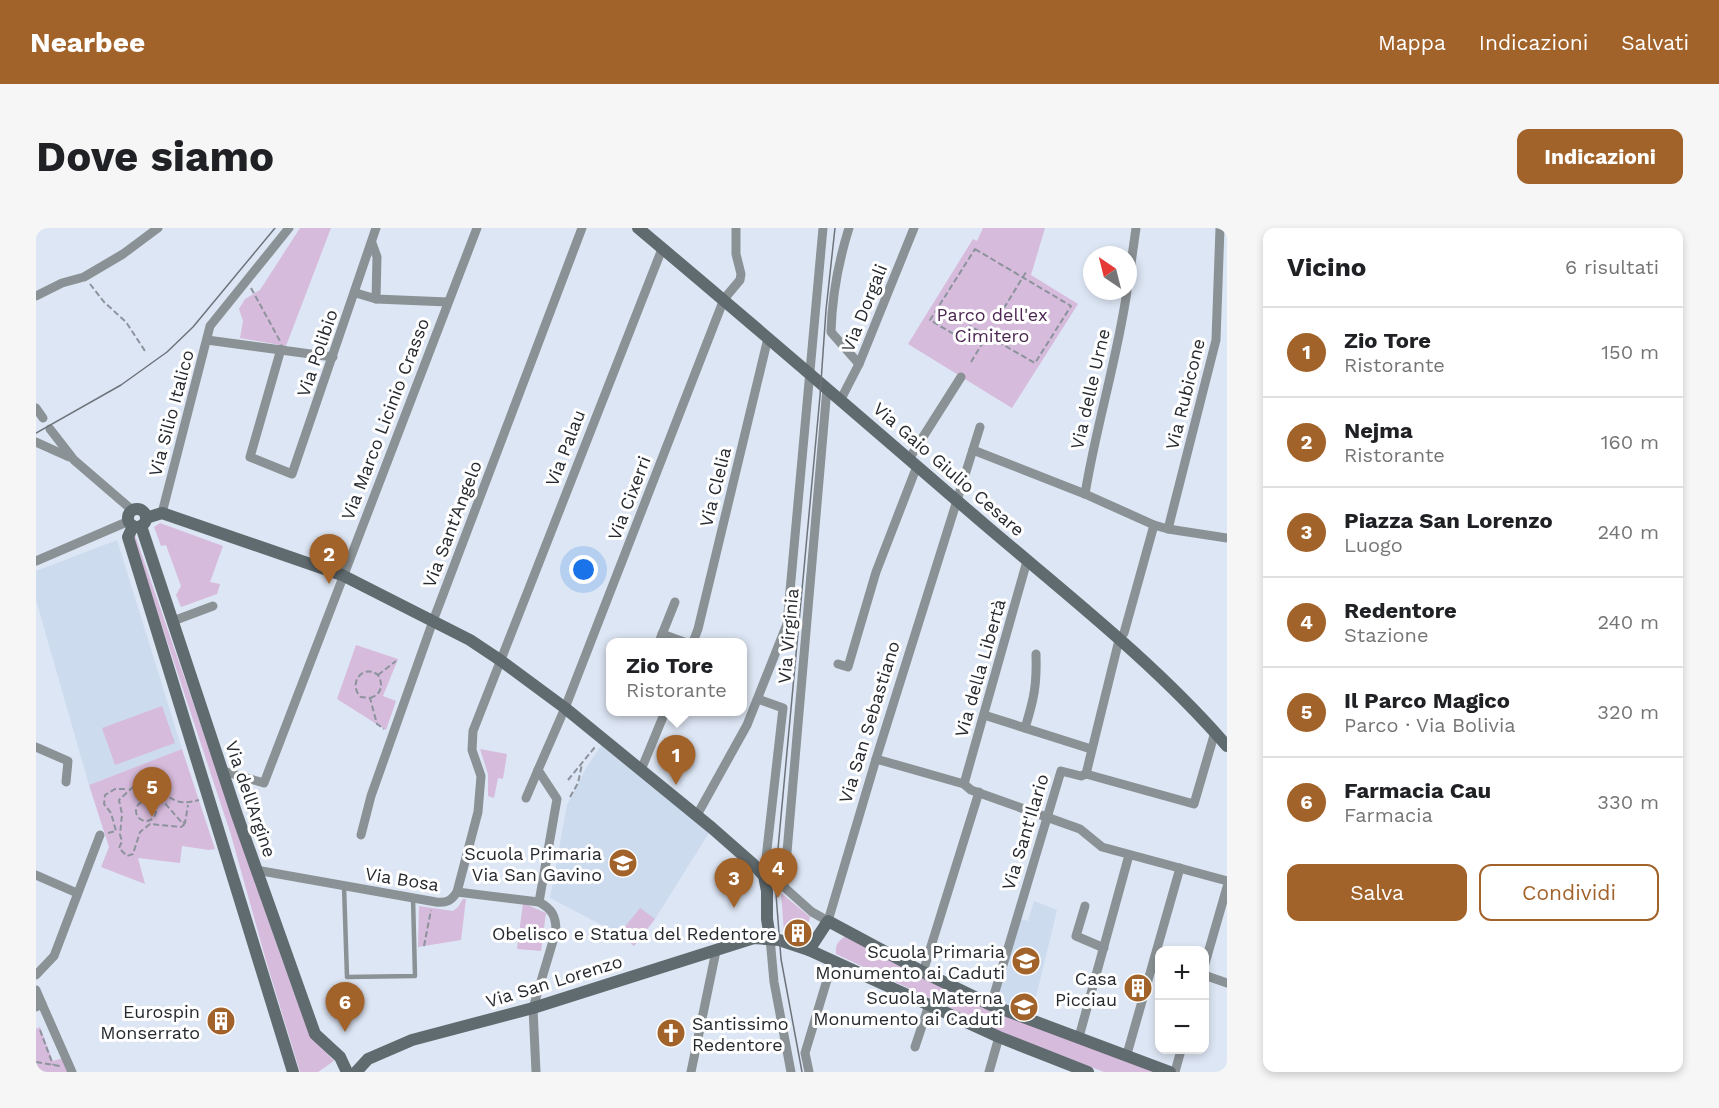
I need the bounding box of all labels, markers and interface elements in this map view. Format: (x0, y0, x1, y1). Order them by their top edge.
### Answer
text: Nearbee (30, 26, 145, 59)
text: Mappa (1378, 30, 1446, 55)
text: Indicazioni (1479, 30, 1588, 55)
text: Salvati (1621, 30, 1689, 55)
button: Indicazioni (1517, 129, 1683, 184)
text: Dove siamo (36, 132, 274, 181)
north arrow (1083, 246, 1137, 300)
text: Vicino (1287, 252, 1366, 282)
text: 6 risultati (1565, 255, 1659, 279)
street label: Via Dorgali (837, 261, 891, 355)
park label: Parco dell'ex Cimitero (937, 304, 1048, 346)
street label: Via Polibio (292, 306, 342, 400)
street label: Via Marco Licinio Crasso (337, 315, 433, 523)
street label: Via delle Urne (1066, 327, 1114, 451)
text: Zio Tore (1344, 328, 1431, 353)
street label: Via Rubicone (1161, 336, 1209, 452)
text: 1 (1302, 340, 1311, 364)
text: 150 m (1601, 340, 1659, 364)
street label: Via Silio Italico (144, 347, 198, 479)
text: Ristorante (1344, 353, 1445, 377)
street label: Via Gaio Giulio Cesare (869, 398, 1029, 540)
street label: Via Palau (541, 407, 589, 489)
text: Nejma (1344, 418, 1413, 443)
text: 2 (1301, 430, 1312, 454)
text: 160 m (1601, 430, 1659, 454)
text: Ristorante (1344, 443, 1445, 467)
street label: Via Clelia (695, 445, 735, 529)
street label: Via Cixerri (603, 453, 655, 543)
street label: Via Sant'Angelo (418, 458, 486, 590)
text: Piazza San Lorenzo (1344, 508, 1553, 533)
text: 3 (1301, 520, 1312, 544)
text: 240 m (1597, 520, 1659, 544)
text: Luogo (1344, 533, 1403, 557)
pin: 2 (310, 534, 348, 584)
your location (569, 555, 598, 584)
street label: Via Virginia (773, 587, 803, 685)
street label: Via della Libertà (950, 597, 1010, 739)
text: Redentore (1344, 598, 1457, 623)
text: 4 (1300, 610, 1313, 634)
text: 240 m (1597, 610, 1659, 634)
text: Stazione (1344, 623, 1428, 647)
popup (606, 638, 747, 716)
street label: Via San Sebastiano (834, 638, 904, 806)
text: Zio Tore (626, 653, 713, 678)
text: Ristorante (626, 678, 727, 702)
text: Il Parco Magico (1344, 688, 1510, 713)
text: 5 (1301, 700, 1312, 724)
text: 320 m (1597, 700, 1659, 724)
text: Parco · Via Bolivia (1344, 713, 1516, 737)
pin: 1 (656, 736, 696, 785)
street label: Via dell'Argine (221, 738, 281, 860)
pin: 5 (132, 768, 172, 817)
street label: Via Sant'Ilario (997, 771, 1053, 893)
text: Farmacia Cau (1344, 778, 1491, 803)
text: 6 (1300, 790, 1313, 814)
text: 330 m (1597, 790, 1659, 814)
text: Farmacia (1344, 803, 1433, 827)
place label: Scuola Primaria Via San Gavino (464, 843, 602, 885)
school or university icon: Scuola Primaria Via San Gavino (607, 847, 639, 879)
pin: 4 (758, 848, 798, 898)
pin: 3 (714, 858, 754, 908)
street label: Via Bosa (364, 863, 440, 895)
button: Salva (1287, 864, 1467, 921)
button: Condividi (1479, 864, 1659, 921)
building icon: Obelisco e Statua del Redentore (782, 917, 814, 949)
place label: Obelisco e Statua del Redentore (492, 923, 777, 944)
place label: Scuola Primaria Monumento ai Caduti (815, 941, 1005, 983)
school or university icon: Scuola Primaria Monumento ai Caduti (1010, 945, 1042, 977)
map controls (1155, 946, 1209, 1054)
button: + (1155, 946, 1209, 1000)
street label: Via San Lorenzo (483, 950, 625, 1012)
place label: Casa Picciau (1055, 968, 1117, 1010)
building icon: Casa Picciau (1122, 972, 1154, 1004)
pin: 6 (326, 982, 364, 1032)
place label: Scuola Materna Monumento ai Caduti (813, 987, 1003, 1029)
school or university icon: Scuola Materna Monumento ai Caduti (1008, 991, 1040, 1023)
button: − (1155, 1000, 1209, 1054)
place label: Eurospin Monserrato (100, 1001, 200, 1043)
building icon: Eurospin Monserrato (205, 1005, 237, 1037)
place label: Santissimo Redentore (692, 1013, 789, 1055)
church icon: Santissimo Redentore (655, 1017, 687, 1049)

